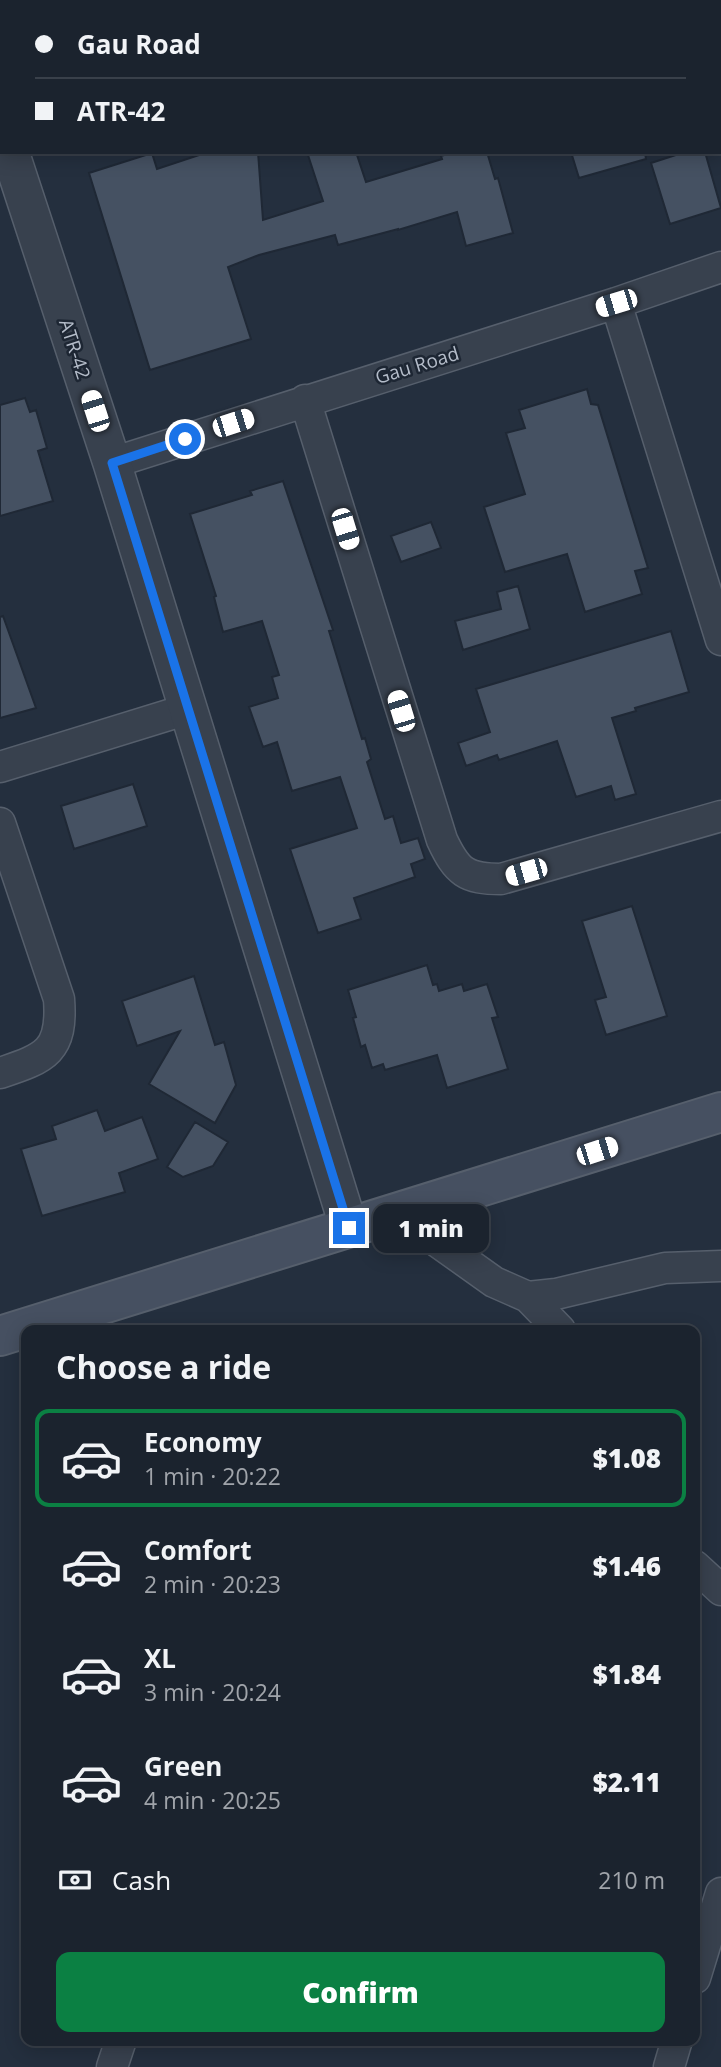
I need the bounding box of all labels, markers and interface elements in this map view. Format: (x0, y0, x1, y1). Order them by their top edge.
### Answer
text: Gau Road (77, 26, 201, 62)
text: ATR-42 (77, 93, 165, 129)
car (593, 287, 640, 319)
street label: ATR-42 (53, 315, 97, 383)
street label: Gau Road (372, 340, 462, 390)
car (79, 388, 112, 434)
car (210, 407, 257, 439)
route start (169, 423, 201, 455)
car (329, 506, 362, 552)
car (385, 688, 418, 734)
car (503, 856, 550, 888)
car (574, 1135, 621, 1167)
callout: 1 min (374, 1204, 489, 1252)
route end (333, 1212, 365, 1244)
text: 1 min (398, 1212, 464, 1244)
text: Choose a ride (56, 1345, 271, 1388)
text: Economy (144, 1424, 262, 1460)
icon: car (60, 1427, 123, 1490)
text: $1.08 (593, 1440, 661, 1476)
text: 1 min · 20:22 (144, 1460, 281, 1492)
text: Comfort (144, 1532, 251, 1568)
icon: car (60, 1535, 123, 1598)
text: $1.46 (593, 1548, 661, 1584)
text: 2 min · 20:23 (144, 1568, 281, 1600)
text: XL (144, 1640, 176, 1676)
icon: car (60, 1643, 123, 1706)
text: $1.84 (593, 1656, 661, 1692)
text: 3 min · 20:24 (144, 1676, 281, 1708)
text: Green (144, 1748, 222, 1784)
icon: car (60, 1751, 123, 1814)
text: $2.11 (593, 1764, 661, 1800)
text: 4 min · 20:25 (144, 1784, 281, 1816)
icon: cash (56, 1861, 94, 1899)
text: Cash (112, 1862, 171, 1898)
text: 210 m (598, 1864, 665, 1896)
button: Confirm (56, 1952, 665, 2032)

